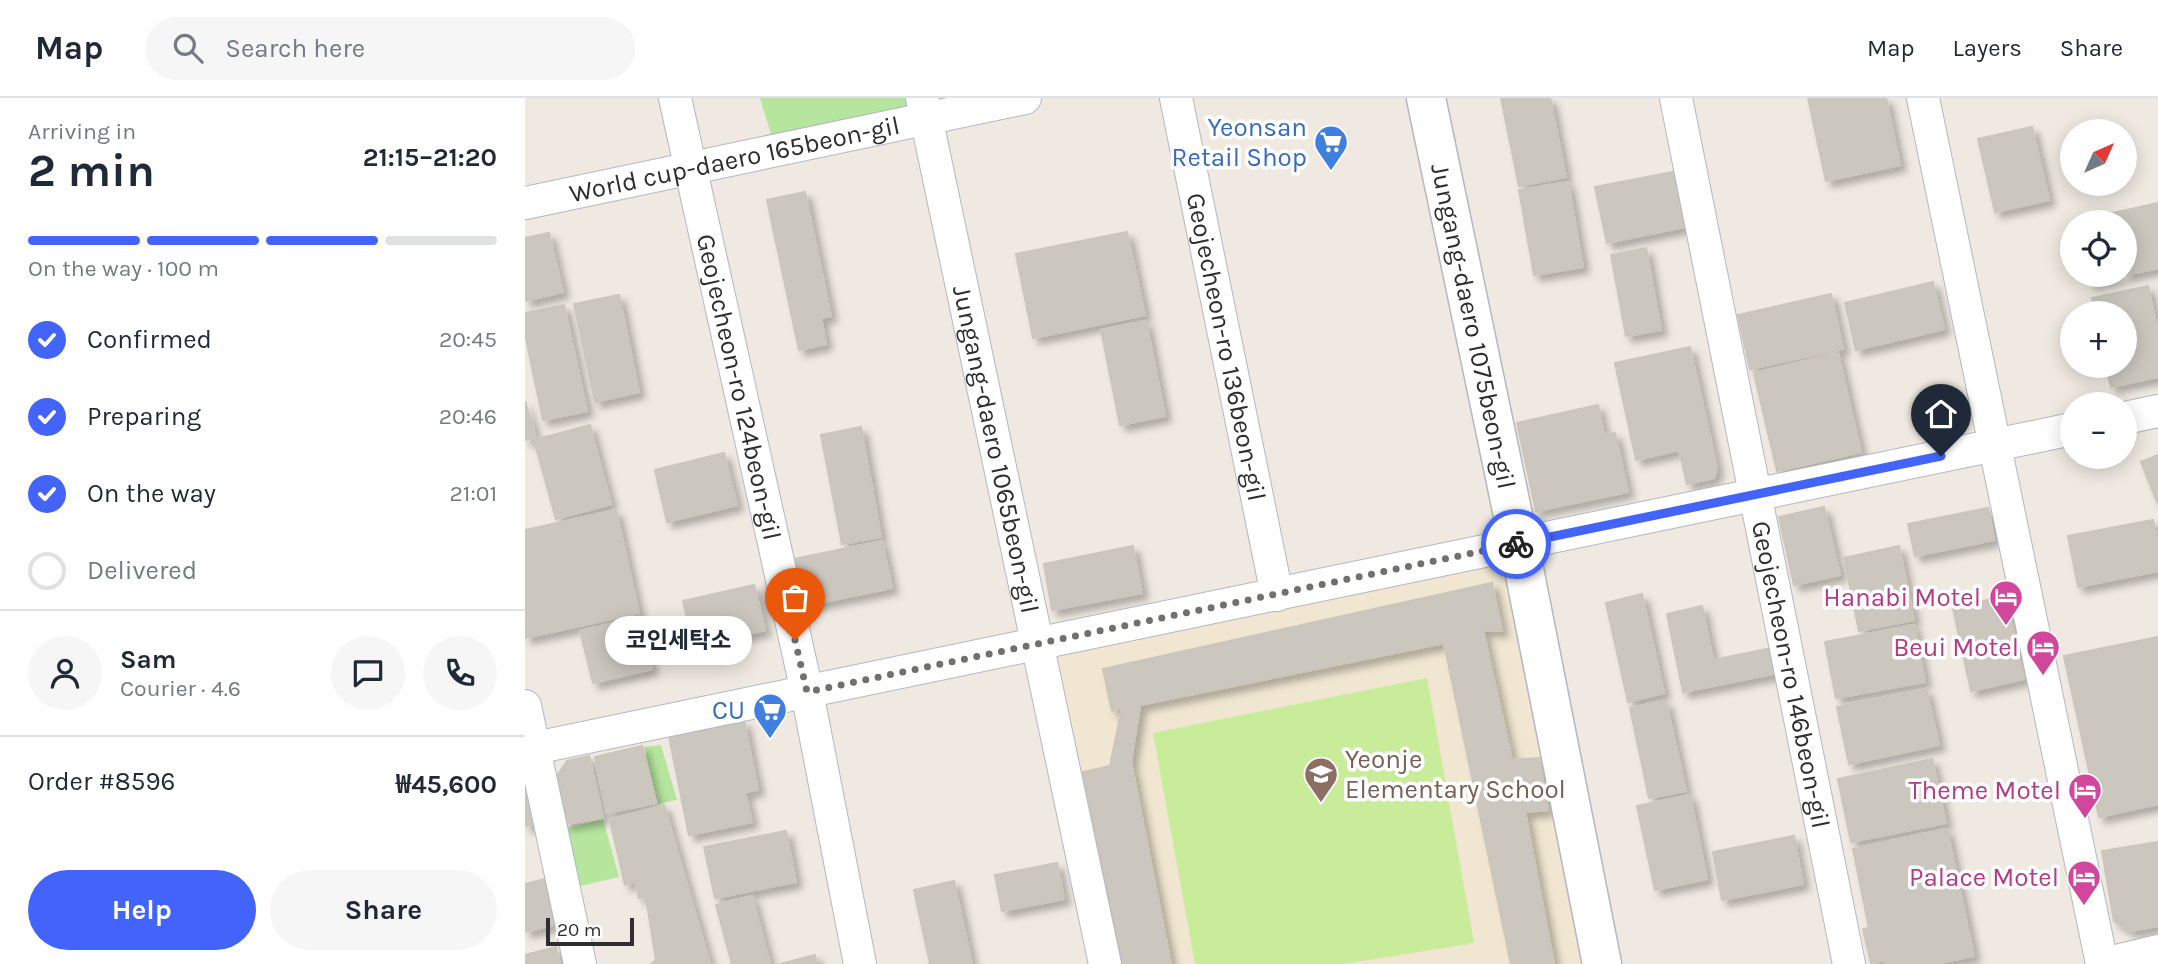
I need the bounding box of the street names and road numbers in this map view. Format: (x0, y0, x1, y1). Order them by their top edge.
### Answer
street label: World cup-daero 165beon-gil (566, 109, 902, 209)
street label: Jungang-daero 1075beon-gil (1425, 161, 1523, 492)
street label: Geojecheon-ro 136beon-gil (1180, 190, 1273, 504)
street label: Geojecheon-ro 124beon-gil (690, 231, 788, 543)
street label: Jungang-daero 1065beon-gil (946, 282, 1046, 616)
street label: Geojecheon-ro 146beon-gil (1745, 518, 1837, 831)

